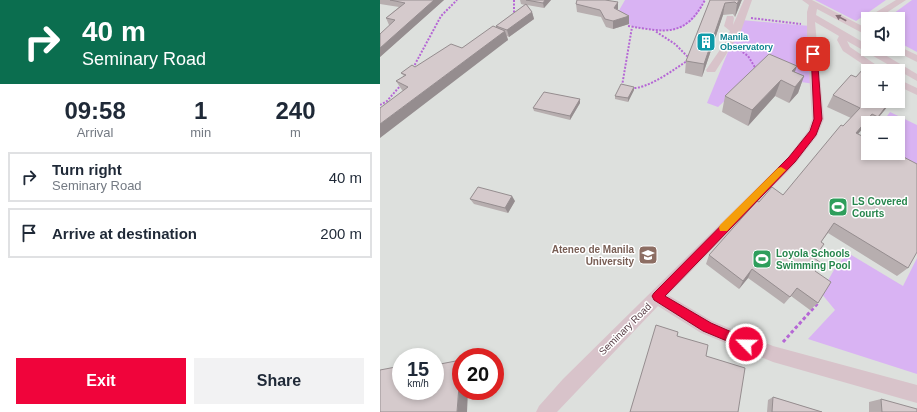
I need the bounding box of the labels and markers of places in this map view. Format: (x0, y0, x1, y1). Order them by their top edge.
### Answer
building icon: Manila Observatory (695, 31, 717, 53)
place label: Manila Observatory (720, 32, 773, 52)
pin (796, 37, 830, 71)
sports icon: LS Covered Courts (827, 196, 849, 218)
place label: LS Covered Courts (852, 196, 908, 219)
place label: Ateneo de Manila University (552, 244, 634, 267)
school or university icon: Ateneo de Manila University (637, 244, 659, 266)
sports icon: Loyola Schools Swimming Pool (751, 248, 773, 270)
place label: Loyola Schools Swimming Pool (776, 248, 851, 271)

